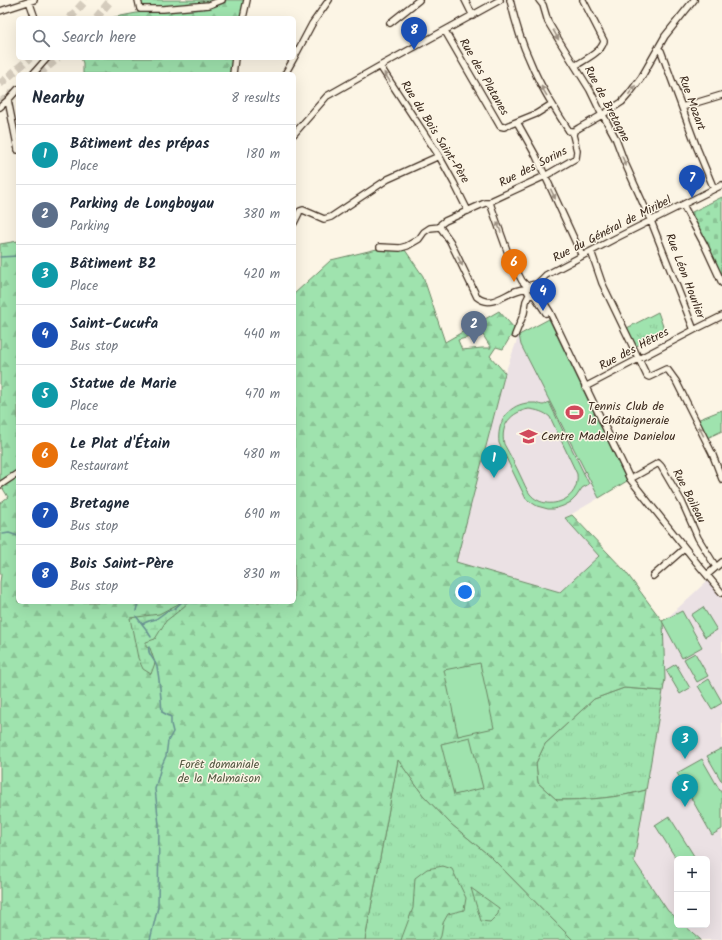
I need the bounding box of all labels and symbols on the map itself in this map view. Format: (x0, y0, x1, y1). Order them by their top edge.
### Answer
pin: 8 (401, 17, 427, 50)
one-way arrow (553, 29, 559, 41)
street label: Rue des Platanes (454, 35, 514, 119)
street label: Rue de Bretagne (579, 62, 635, 146)
one-way arrow (383, 71, 391, 82)
street label: Rue Mozart (673, 73, 711, 134)
street label: Rue du Bois Saint-Père (396, 77, 475, 188)
one-way arrow (541, 85, 548, 97)
one-way arrow (628, 85, 636, 96)
street label: Rue des Sorins (496, 142, 570, 192)
one-way arrow (622, 156, 628, 168)
pin: 7 (679, 165, 705, 198)
one-way arrow (550, 189, 556, 200)
street label: Rue du Général de Miribel (549, 191, 675, 267)
one-way arrow (495, 221, 501, 233)
street label: Rue Léon Hourlier (660, 231, 710, 322)
pin: 6 (501, 249, 527, 282)
one-way arrow (457, 255, 463, 266)
pin: 4 (530, 278, 556, 311)
pin: 2 (461, 311, 487, 344)
street label: Rue des Hêtres (596, 323, 672, 375)
place label: Tennis Club de la Châtaigneraie (588, 397, 670, 430)
sports icon: Tennis Club de la Châtaigneraie (565, 403, 585, 423)
one-way arrow (698, 425, 704, 437)
school or university icon: Centre Madeleine Danielou (518, 426, 538, 446)
place label: Centre Madeleine Danielou (541, 427, 675, 446)
pin: 1 (481, 445, 507, 478)
street label: Rue Boileau (667, 466, 711, 527)
your location (455, 582, 475, 602)
pin: 3 (672, 726, 698, 759)
park label: Forêt domaniale de la Malmaison (178, 755, 260, 788)
pin: 5 (672, 774, 698, 807)

